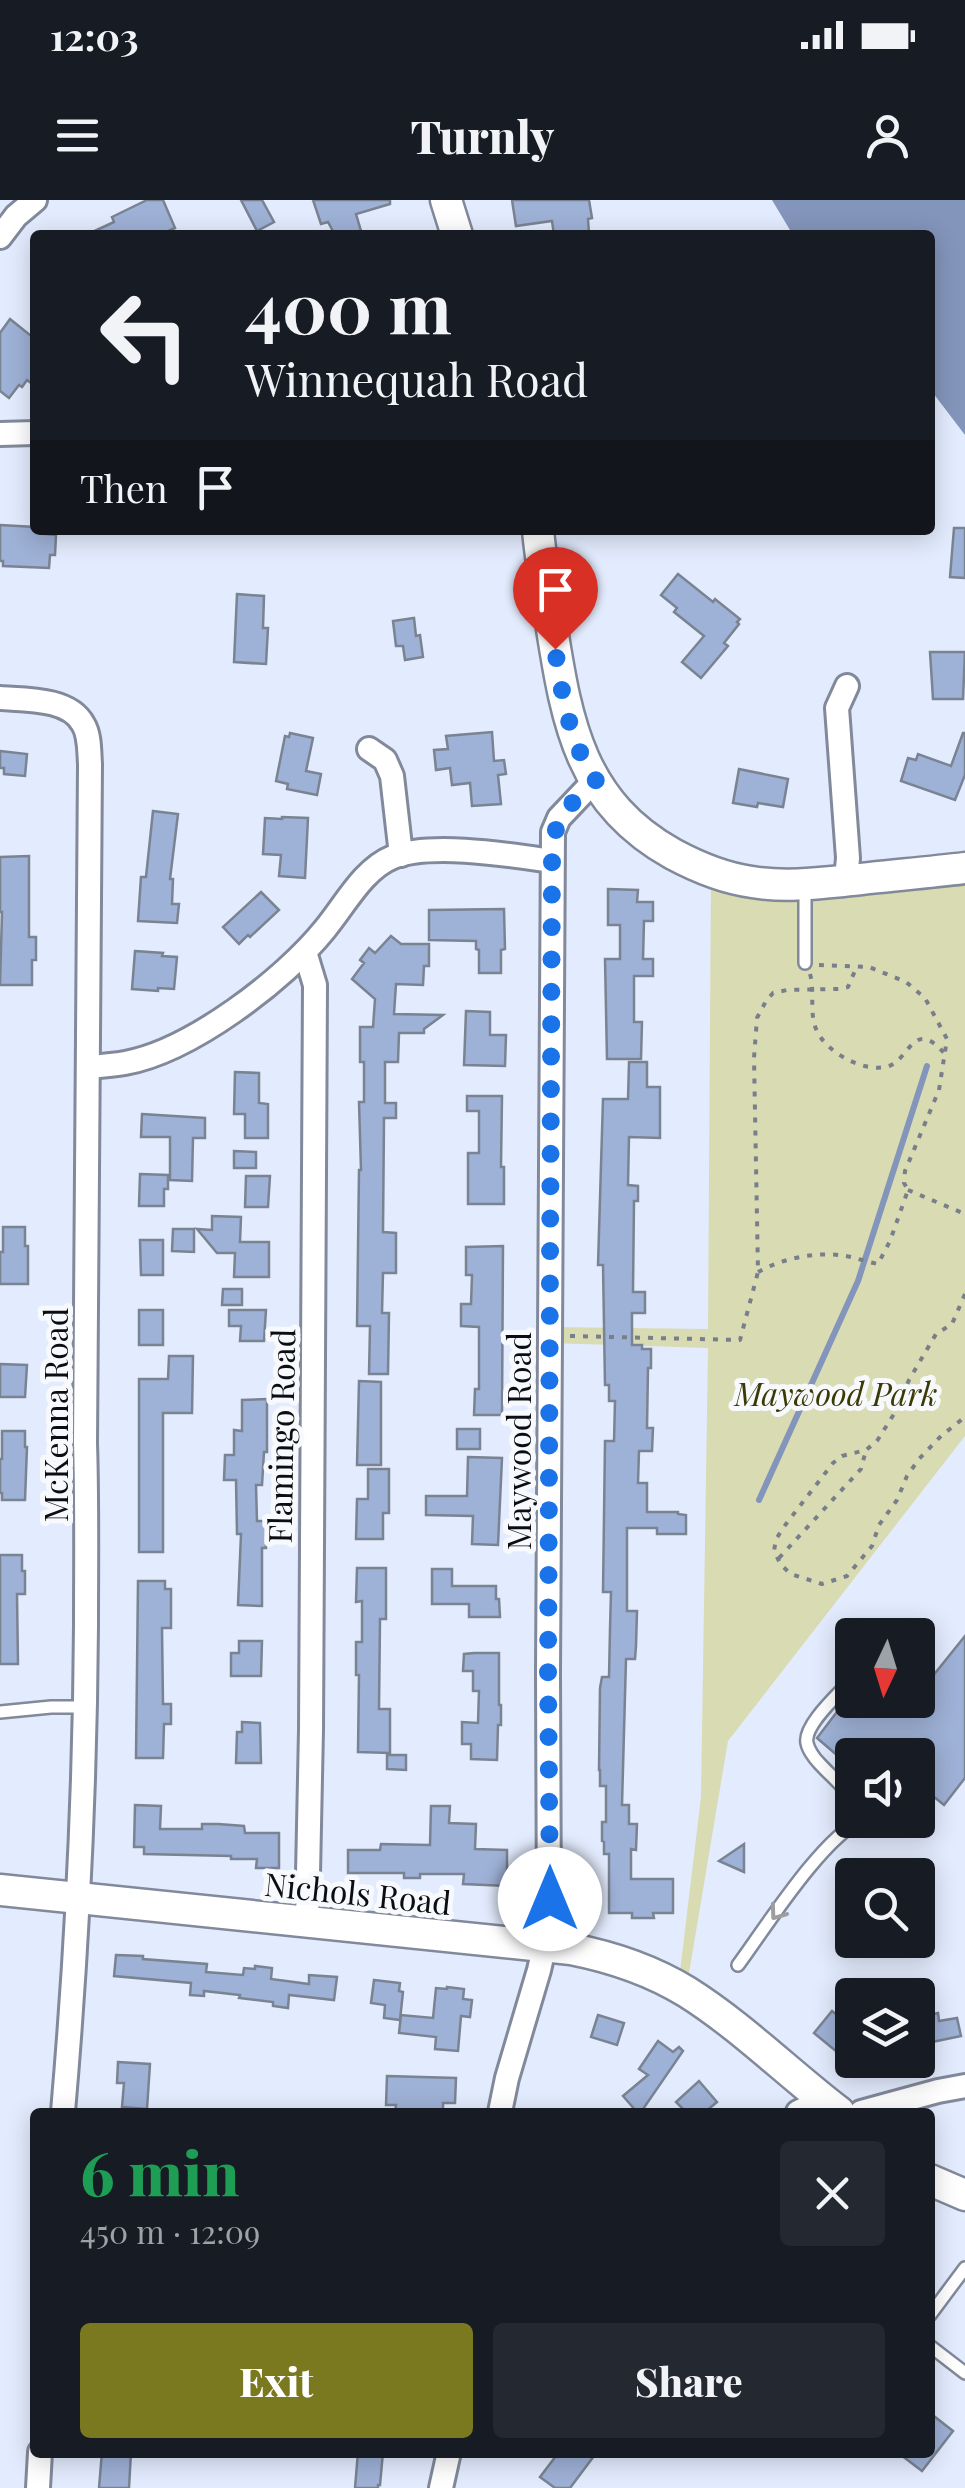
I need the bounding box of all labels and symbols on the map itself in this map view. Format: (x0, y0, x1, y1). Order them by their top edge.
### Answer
pin (513, 547, 598, 650)
street label: McKenna Road (33, 1308, 76, 1522)
street label: Flamingo Road (257, 1328, 303, 1544)
street label: Maywood Road (496, 1332, 539, 1550)
park label: Maywood Park (732, 1371, 938, 1414)
north arrow (835, 1618, 935, 1718)
position arrow (498, 1847, 602, 1951)
street label: Nichols Road (263, 1861, 453, 1923)
one-way arrow (770, 1901, 789, 1920)

